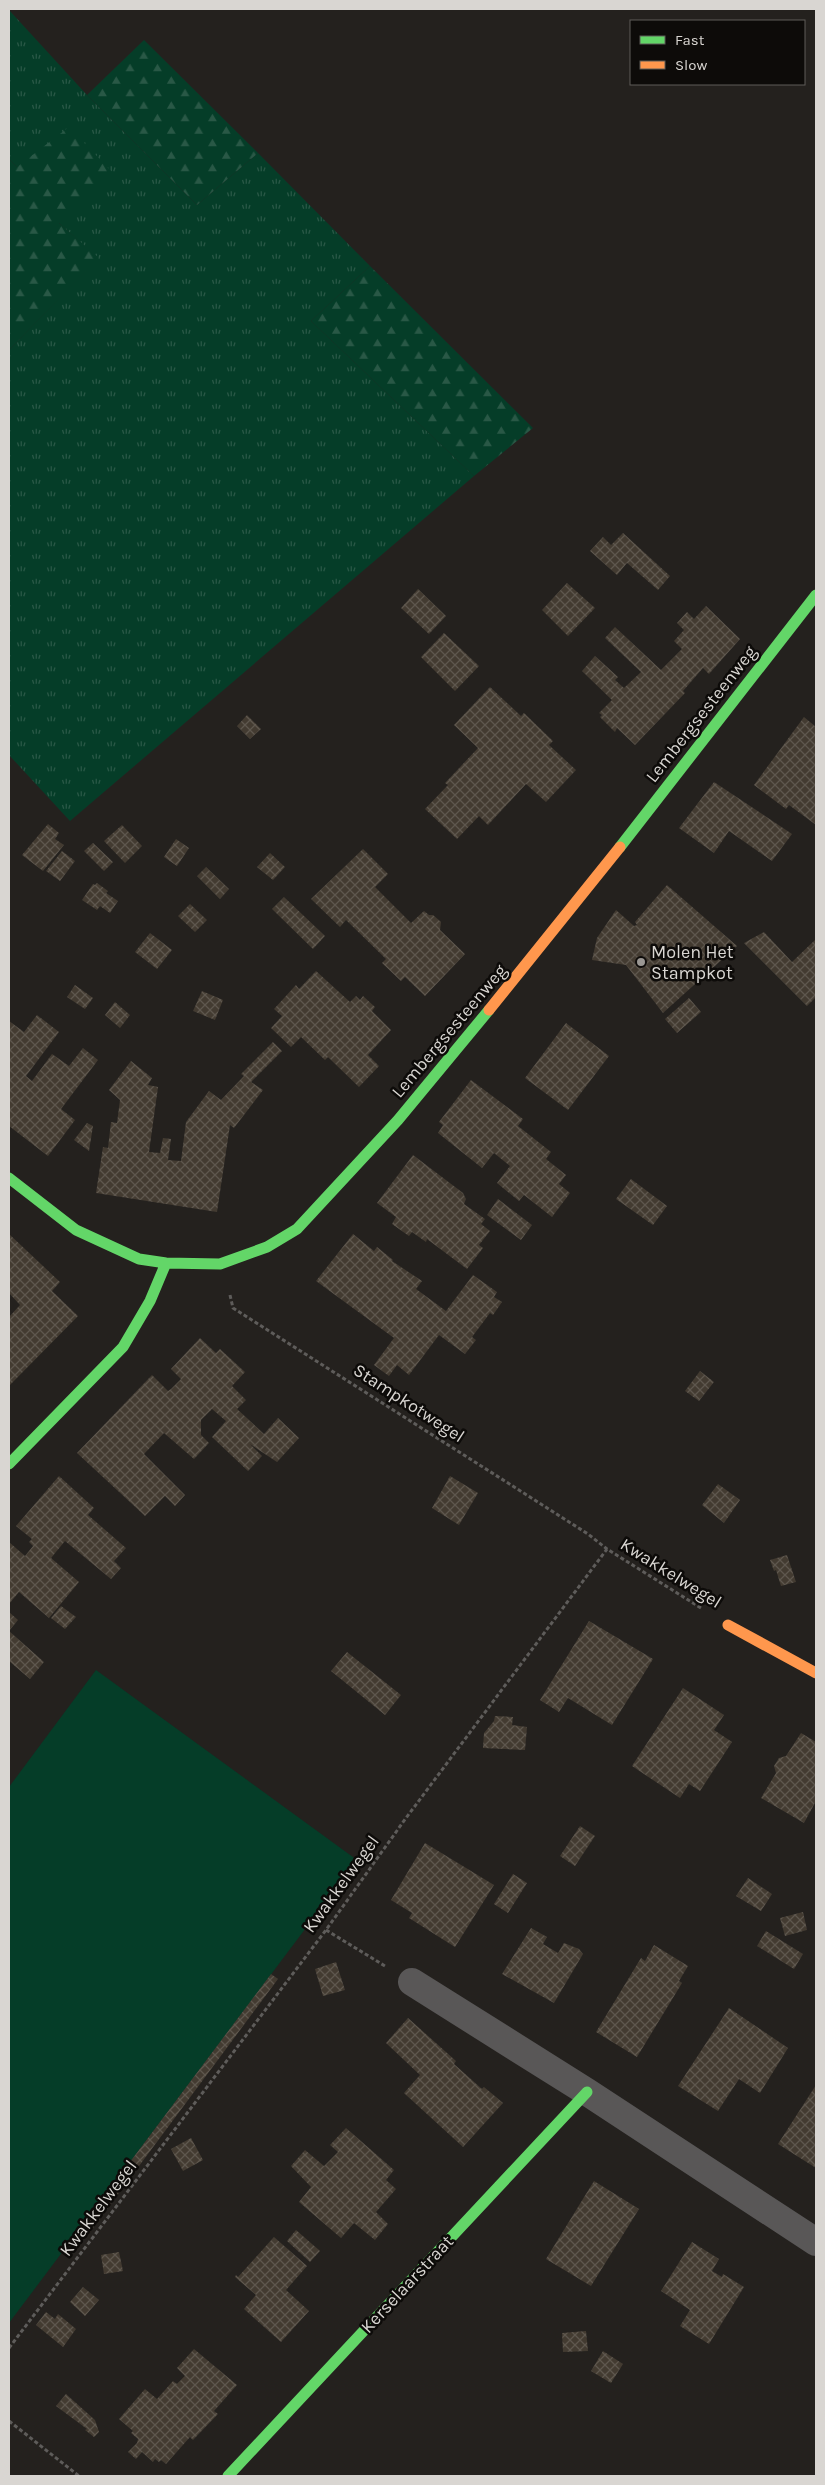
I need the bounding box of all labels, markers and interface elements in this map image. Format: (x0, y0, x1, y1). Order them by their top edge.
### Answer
legend (630, 20, 805, 85)
text: Fast (675, 31, 705, 49)
text: Slow (675, 56, 707, 74)
street label: Lembergsesteenweg (641, 641, 761, 787)
place label: Molen Het Stampkot (651, 941, 734, 984)
marker: Molen Het Stampkot (635, 956, 647, 968)
street label: Lembergsesteenweg (387, 960, 511, 1102)
street label: Stampkotwegel (349, 1359, 469, 1447)
street label: Kwakkelwegel (616, 1533, 726, 1613)
street label: Kwakkelwegel (298, 1831, 384, 1937)
street label: Kwakkelwegel (55, 2155, 141, 2261)
street label: Kerselaarstraat (356, 2230, 458, 2338)

